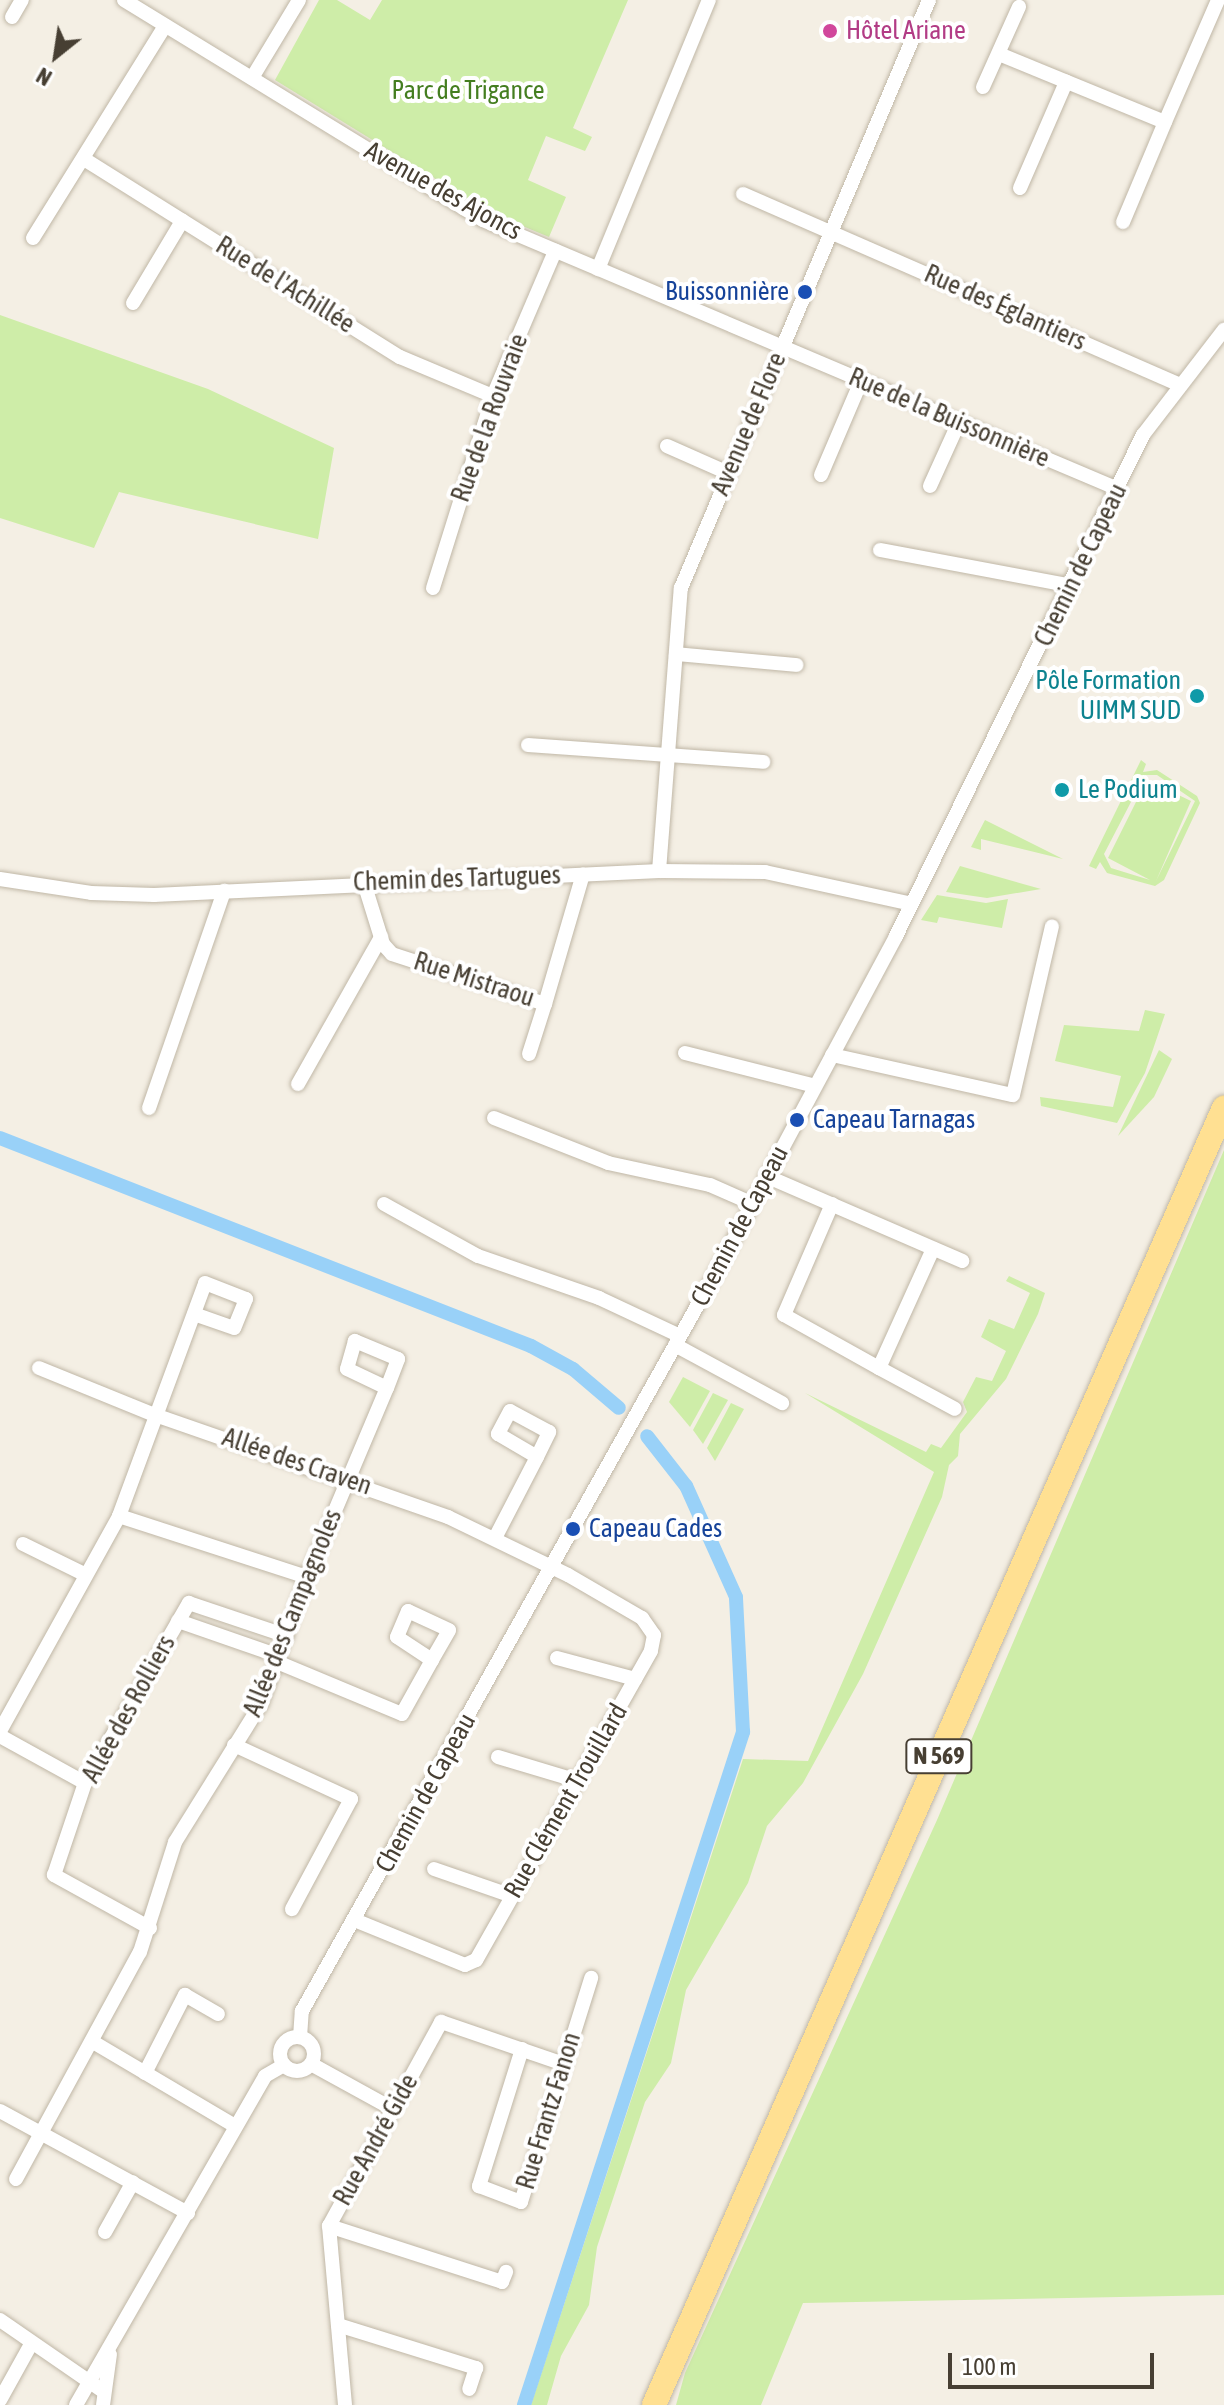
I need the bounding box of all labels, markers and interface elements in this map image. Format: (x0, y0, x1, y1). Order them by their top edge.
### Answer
place label: Hôtel Ariane (846, 15, 966, 47)
north arrow (16, 16, 96, 96)
marker: Hôtel Ariane (821, 22, 839, 40)
text: N (32, 62, 56, 91)
park label: Parc de Trigance (391, 75, 545, 107)
street label: Avenue des Ajoncs (359, 135, 527, 247)
street label: Rue de l'Achillée (210, 230, 360, 340)
street label: Rue des Églantiers (919, 258, 1091, 358)
place label: Buissonnière (665, 276, 789, 308)
marker: Buissonnière (796, 283, 814, 301)
street label: Rue de la Rouvraie (445, 330, 535, 506)
street label: Avenue de Flore (705, 348, 793, 500)
street label: Rue de la Buissonnière (844, 362, 1054, 474)
street label: Chemin de Capeau (1028, 479, 1134, 651)
place label: Pôle Formation UIMM SUD (1035, 665, 1181, 726)
marker: Pôle Formation UIMM SUD (1188, 687, 1206, 705)
place label: Le Podium (1078, 774, 1178, 806)
marker: Le Podium (1053, 781, 1071, 799)
street label: Chemin des Tartugues (353, 860, 561, 898)
street label: Rue Mistraou (410, 946, 538, 1014)
place label: Capeau Tarnagas (813, 1104, 975, 1136)
marker: Capeau Tarnagas (788, 1111, 806, 1129)
street label: Chemin de Capeau (685, 1140, 795, 1312)
street label: Allée des Craven (218, 1422, 376, 1502)
street label: Allée des Campagnoles (237, 1505, 349, 1721)
place label: Capeau Cades (589, 1513, 722, 1545)
marker: Capeau Cades (564, 1520, 582, 1538)
street label: Allée des Rolliers (76, 1630, 182, 1788)
street label: Rue Clément Trouillard (498, 1698, 634, 1904)
street label: Chemin de Capeau (369, 1708, 483, 1878)
road number: N 569 (905, 1736, 973, 1776)
street label: Rue Frantz Fanon (510, 2029, 588, 2193)
street label: Rue André Gide (327, 2069, 425, 2211)
scale bar (952, 2337, 1158, 2387)
text: 100 m (962, 2353, 1016, 2380)

